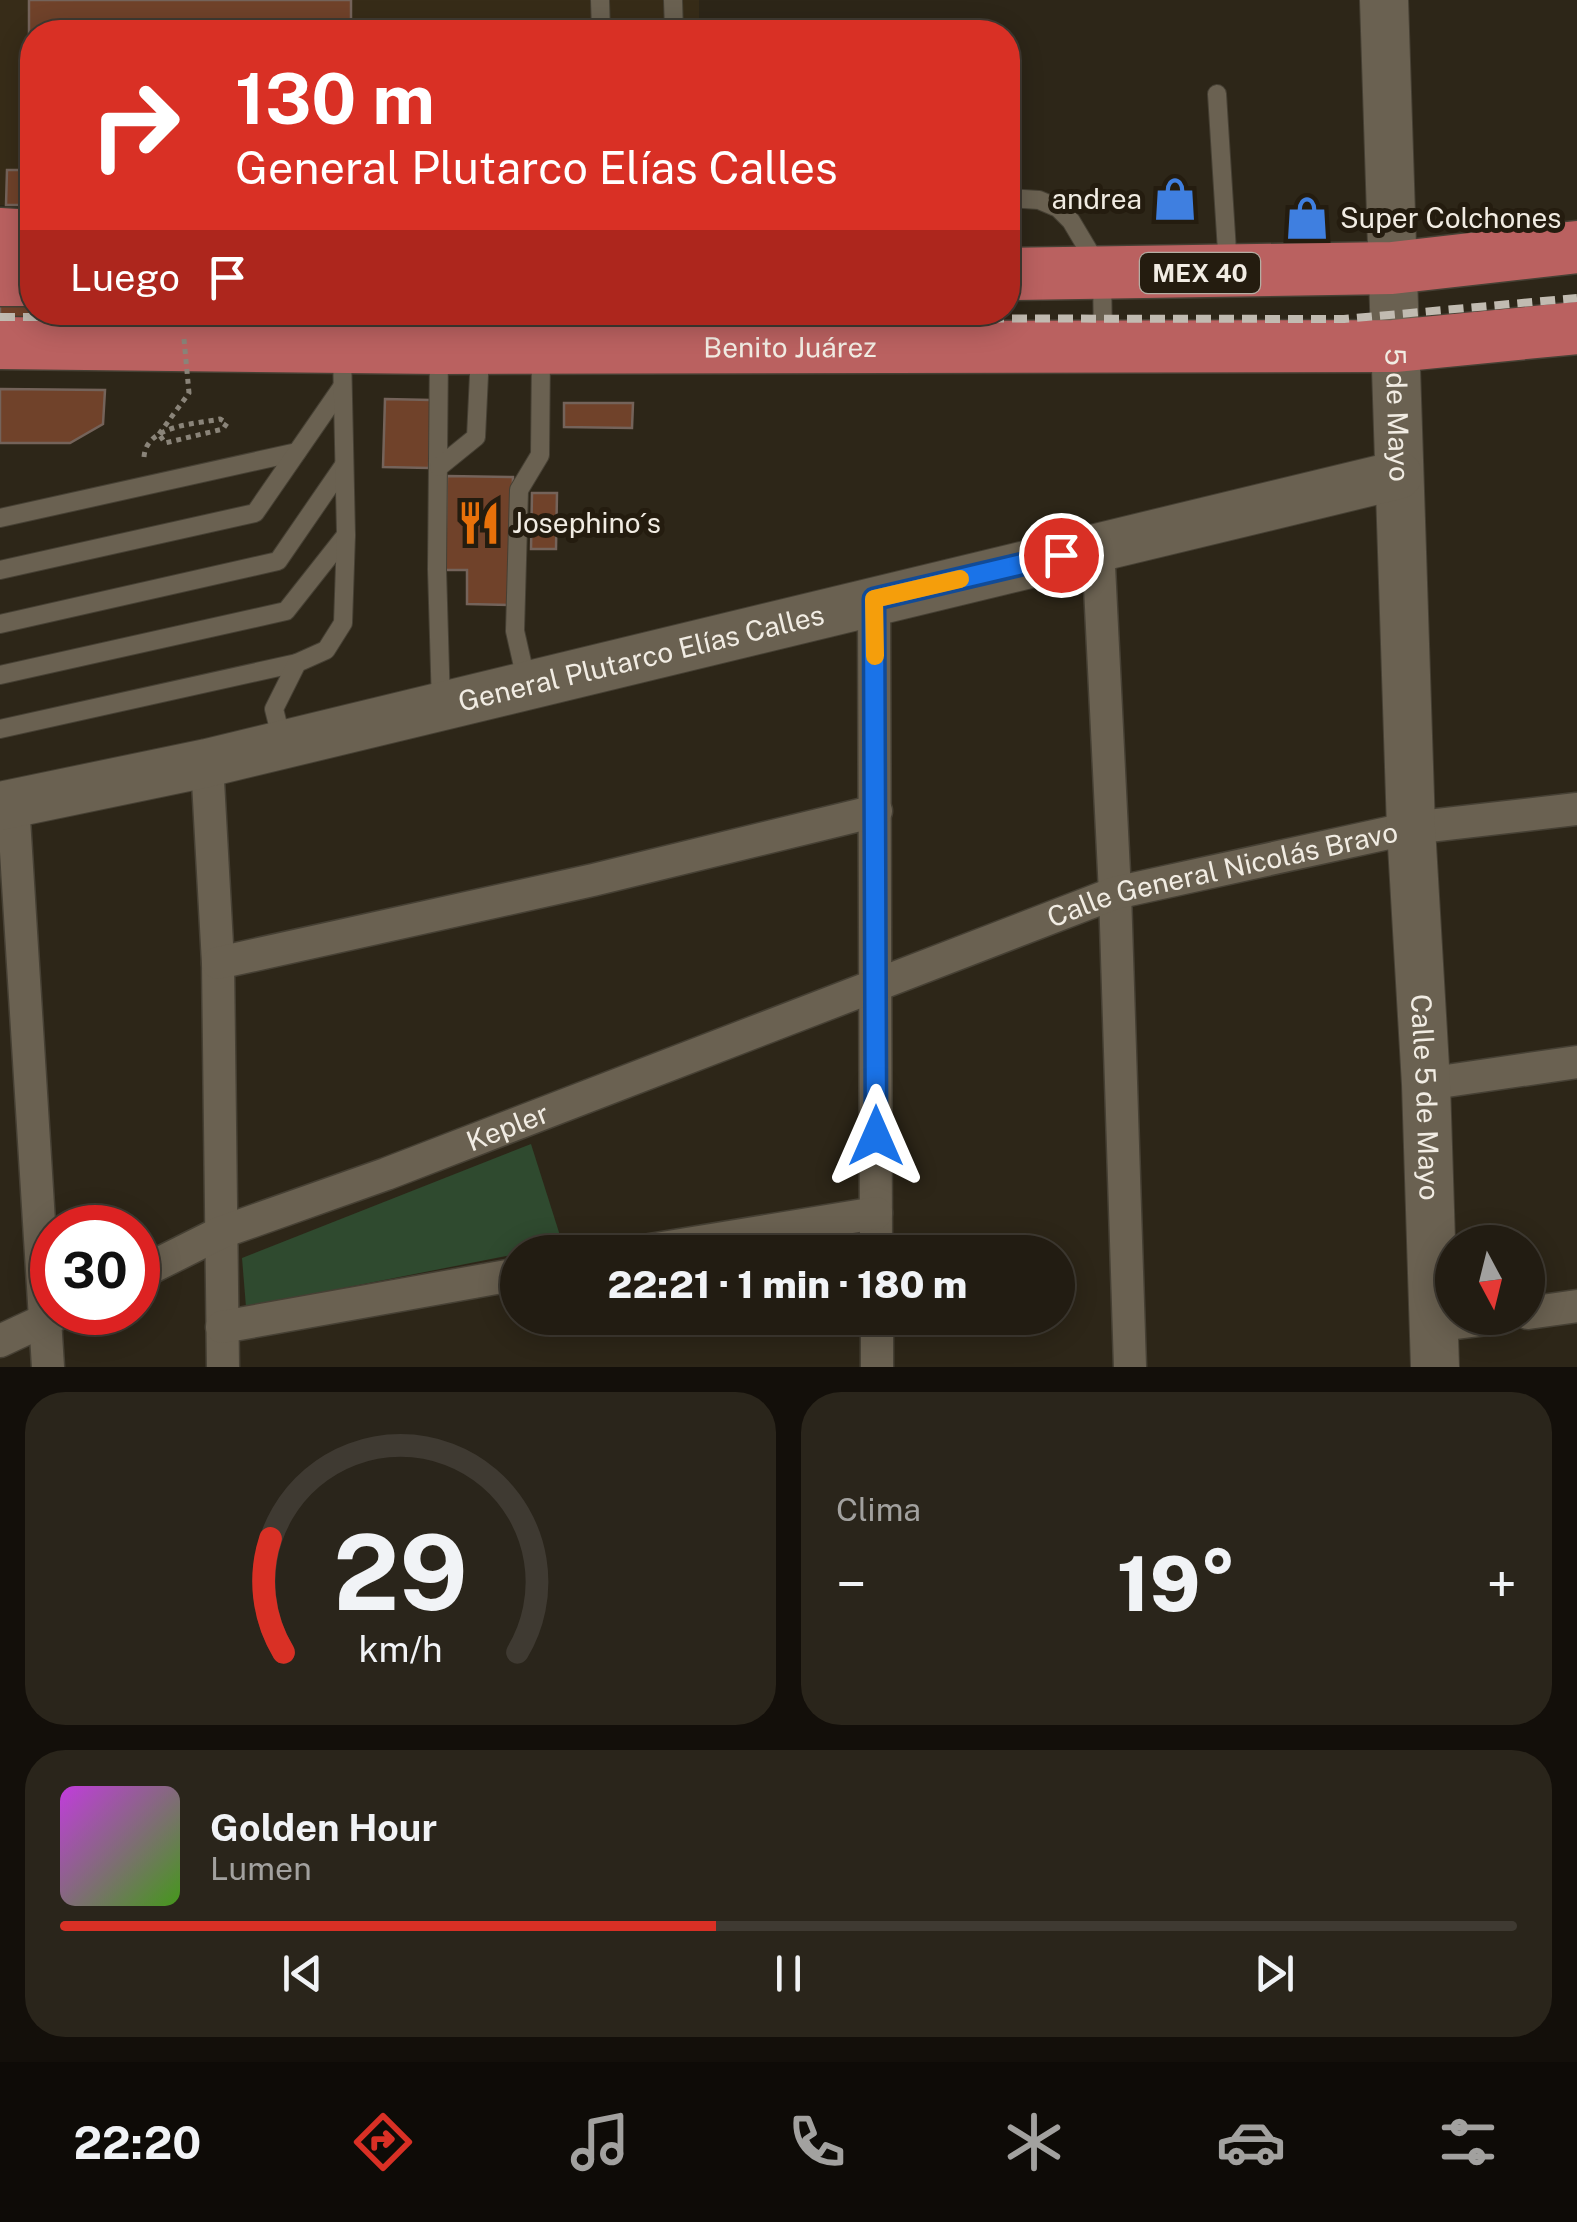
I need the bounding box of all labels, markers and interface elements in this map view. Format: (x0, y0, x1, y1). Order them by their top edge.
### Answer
text: 130 m (235, 57, 435, 140)
icon: right (70, 60, 200, 190)
text: General Plutarco Elías Calles (235, 141, 838, 194)
shop icon: andrea (1151, 175, 1199, 223)
place label: andrea (1052, 182, 1142, 215)
shop icon: Super Colchones (1283, 194, 1331, 242)
place label: Super Colchones (1340, 201, 1561, 234)
icon: arrive (200, 250, 255, 305)
road number: MEX 40 (1140, 253, 1260, 293)
text: Luego (70, 255, 180, 300)
street label: Benito Juárez (703, 330, 877, 363)
street label: 5 de Mayo (1379, 347, 1417, 482)
restaurant icon: Josephino´s (455, 499, 503, 547)
place label: Josephino´s (512, 506, 661, 539)
pin (1019, 513, 1104, 598)
icon: arrive (1034, 528, 1089, 583)
street label: General Plutarco Elías Calles (455, 597, 827, 718)
street label: Calle General Nicolás Bravo (1042, 814, 1401, 934)
street label: Calle 5 de Mayo (1405, 993, 1447, 1201)
position arrow (824, 1084, 928, 1188)
street label: Kepler (461, 1096, 553, 1157)
speed limit sign: 30 (30, 1205, 160, 1335)
north arrow (1435, 1225, 1545, 1335)
map controls (1435, 1225, 1545, 1335)
text: 22:21 · 1 min · 180 m (608, 1262, 967, 1307)
text: Clima (836, 1491, 921, 1528)
text: 29 (333, 1511, 468, 1633)
text: 19° (1117, 1540, 1236, 1628)
text: − (836, 1552, 867, 1616)
text: + (1487, 1552, 1517, 1616)
text: km/h (358, 1628, 443, 1670)
text: Golden Hour (210, 1805, 437, 1850)
text: Lumen (210, 1850, 312, 1887)
icon: previous (275, 1946, 330, 2001)
icon: pause (761, 1946, 816, 2001)
icon: next (1247, 1946, 1302, 2001)
icon: directions (348, 2107, 418, 2177)
icon: music (565, 2107, 635, 2177)
icon: phone (782, 2107, 852, 2177)
icon: climate (999, 2107, 1069, 2177)
icon: car (1216, 2107, 1286, 2177)
icon: filters (1433, 2107, 1503, 2177)
text: 22:20 (74, 2116, 201, 2169)

